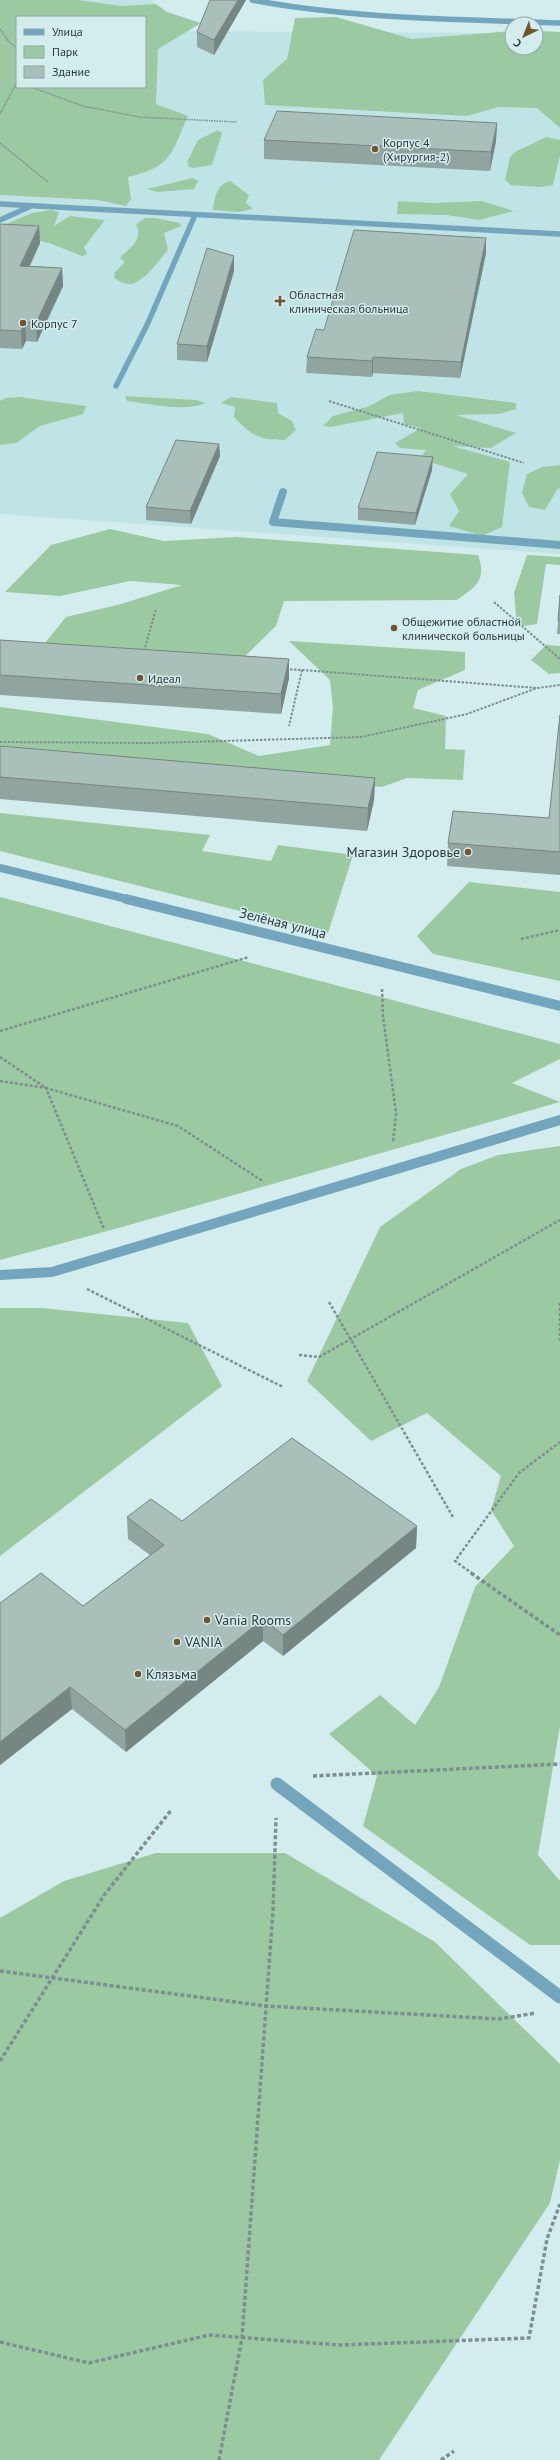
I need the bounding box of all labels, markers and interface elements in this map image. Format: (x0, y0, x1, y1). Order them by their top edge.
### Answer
legend (16, 16, 146, 88)
north arrow (504, 16, 544, 56)
text: Улица (52, 24, 83, 39)
text: С (510, 36, 524, 51)
text: Парк (52, 44, 78, 59)
text: Здание (52, 64, 90, 79)
place label: Корпус 4 (Хирургия-2) (383, 135, 450, 164)
marker: Корпус 4 (Хирургия-2) (370, 144, 380, 154)
place label: Областная клиническая больница (289, 287, 409, 316)
marker: Областная клиническая больница (274, 295, 286, 307)
place label: Корпус 7 (31, 316, 78, 331)
marker: Корпус 7 (18, 318, 28, 328)
place label: Общежитие областной клинической больницы (402, 614, 525, 643)
marker: Общежитие областной клинической больницы (389, 623, 399, 633)
place label: Идеал (148, 671, 181, 686)
marker: Идеал (135, 673, 145, 683)
place label: Магазин Здоровье (347, 843, 460, 861)
marker: Магазин Здоровье (463, 847, 473, 857)
street label: Зелёная улица (238, 903, 328, 943)
place label: Vania Rooms (214, 1611, 291, 1629)
marker: Vania Rooms (202, 1615, 212, 1625)
place label: VANIA (184, 1633, 223, 1651)
marker: VANIA (172, 1637, 182, 1647)
place label: Клязьма (146, 1665, 197, 1683)
marker: Клязьма (133, 1669, 143, 1679)

